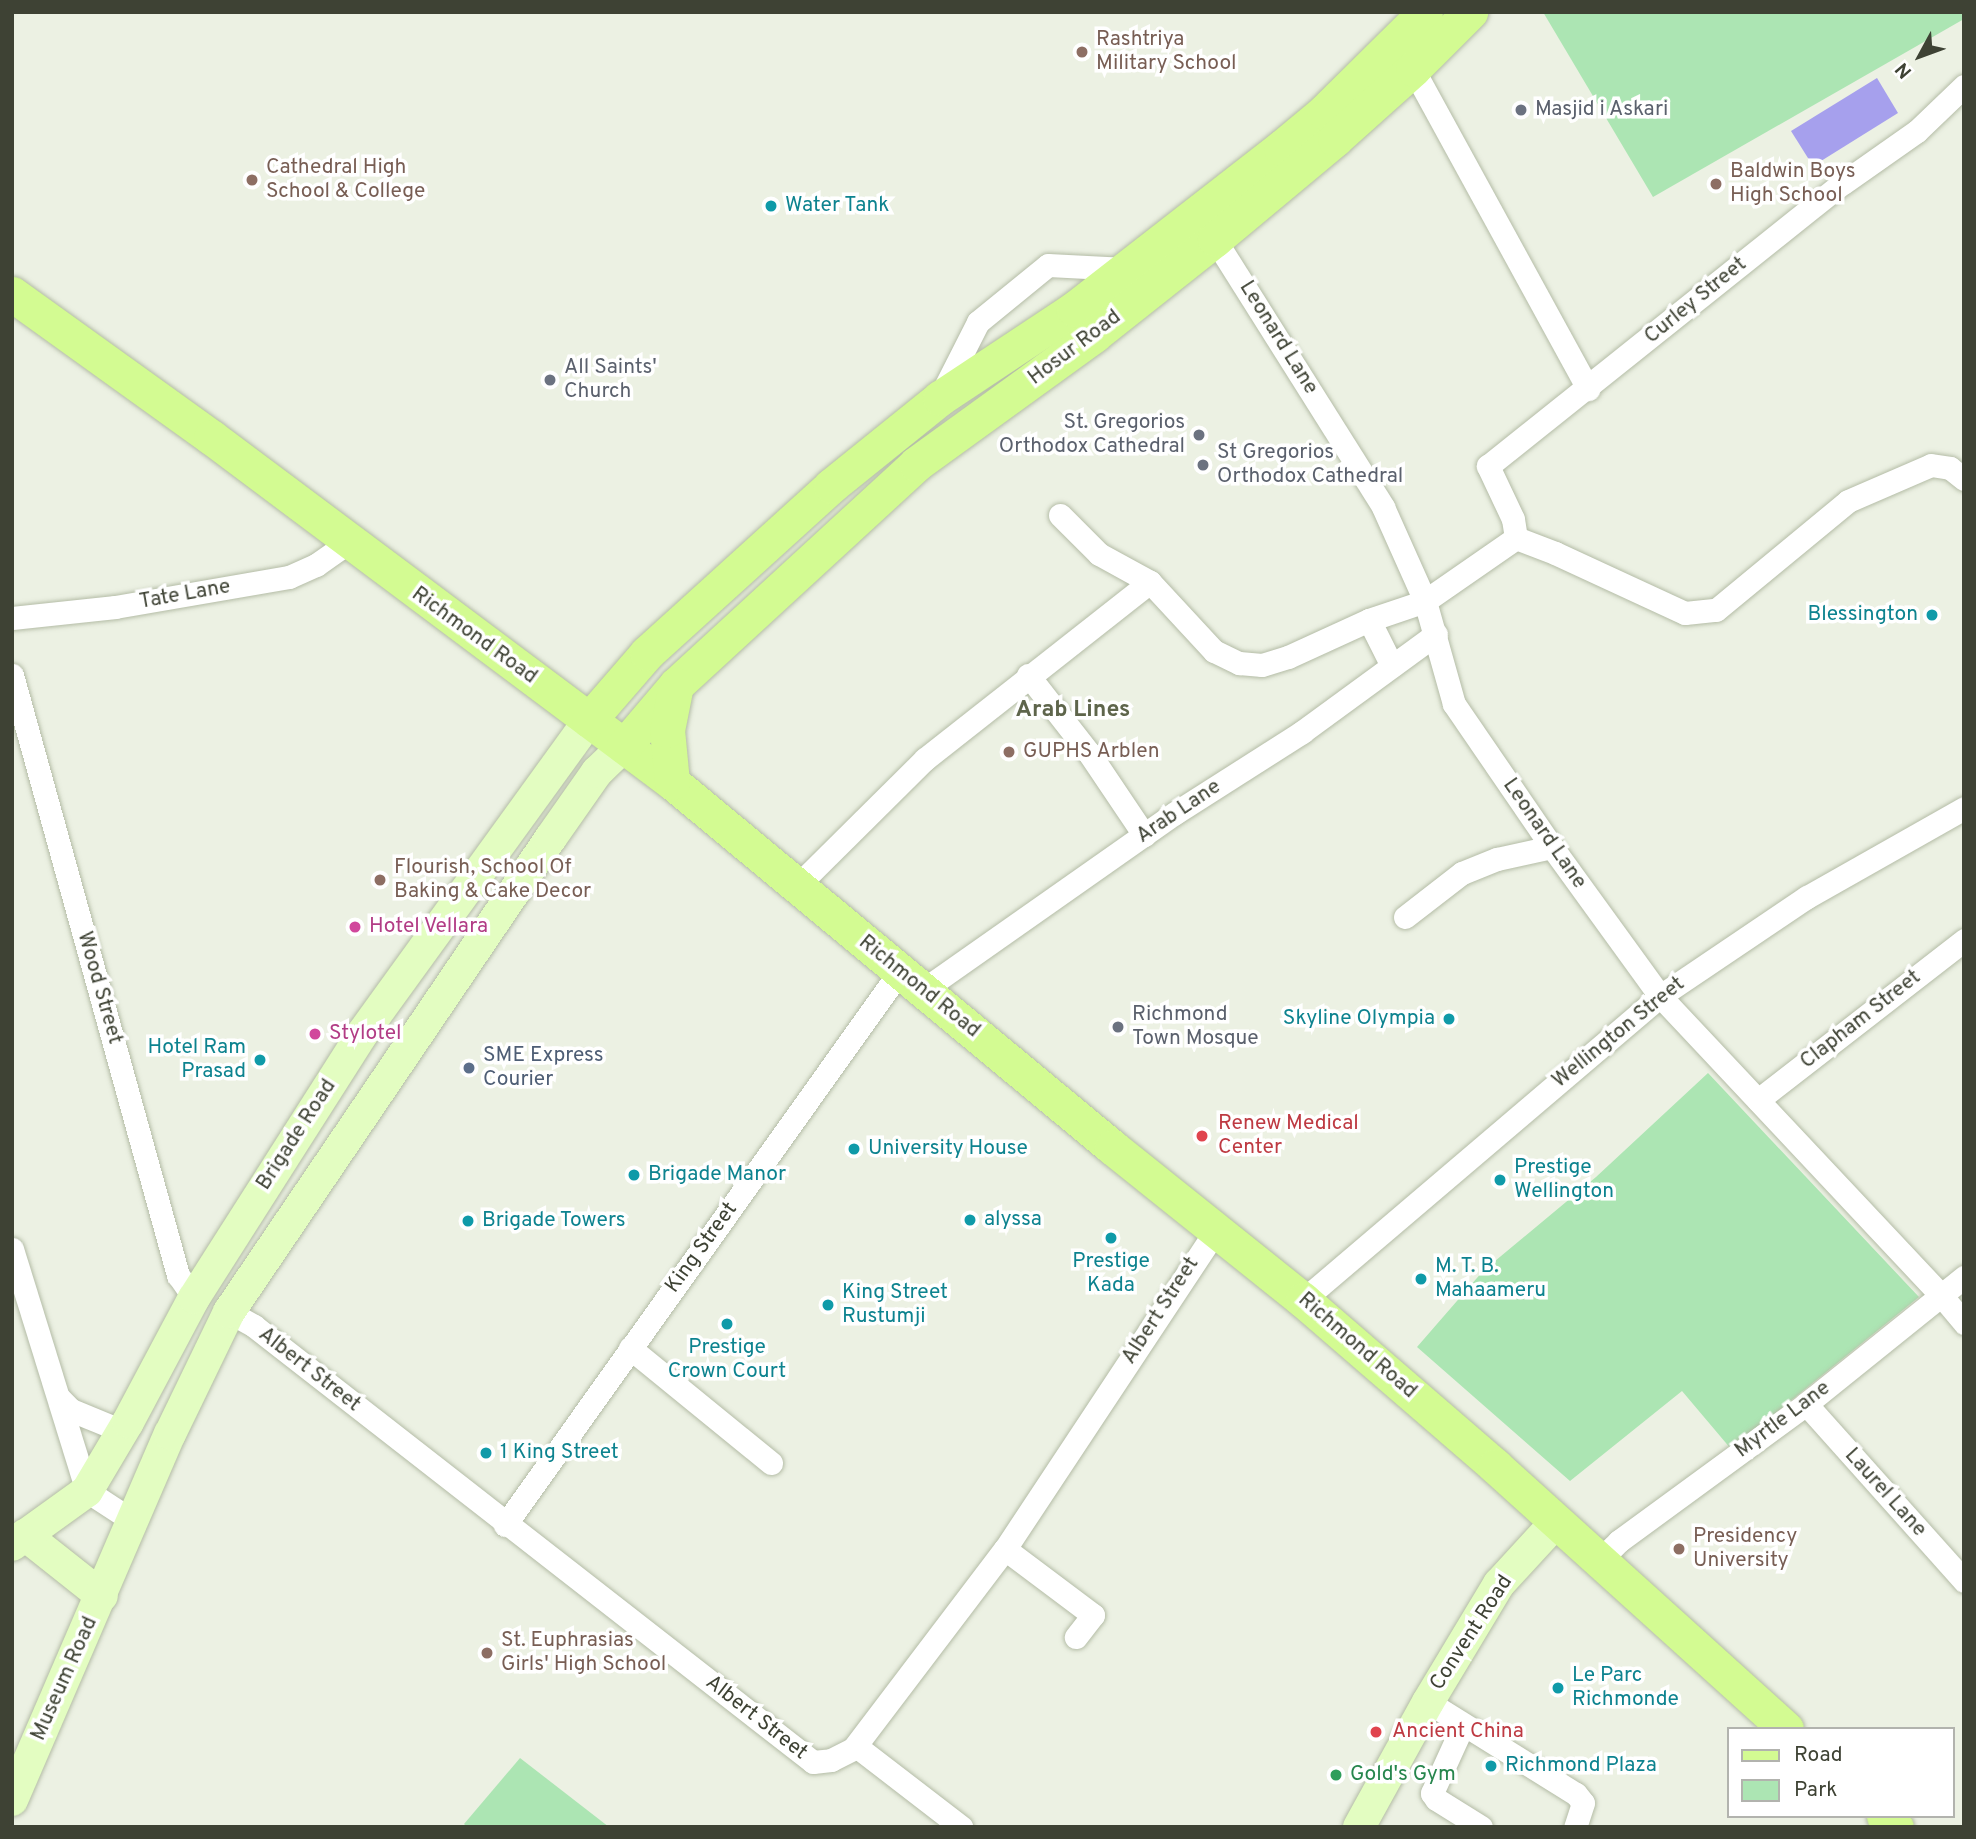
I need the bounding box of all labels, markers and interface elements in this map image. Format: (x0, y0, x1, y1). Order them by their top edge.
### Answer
north arrow (1885, 21, 1955, 91)
place label: Rashtriya Military School (1096, 27, 1237, 77)
marker: Rashtriya Military School (1074, 44, 1090, 60)
text: N (1891, 57, 1918, 83)
place label: Masjid i Askari (1535, 97, 1669, 123)
marker: Masjid i Askari (1513, 102, 1529, 118)
place label: Cathedral High School & College (266, 155, 425, 205)
place label: Baldwin Boys High School (1730, 159, 1856, 209)
marker: Cathedral High School & College (244, 172, 260, 188)
marker: Baldwin Boys High School (1708, 176, 1724, 192)
place label: Water Tank (785, 193, 890, 219)
marker: Water Tank (763, 198, 779, 214)
street label: Curley Street (1640, 252, 1752, 350)
street label: Leonard Lane (1233, 277, 1323, 399)
street label: Hosur Road (1024, 305, 1126, 391)
place label: All Saints' Church (564, 355, 657, 405)
marker: All Saints' Church (542, 372, 558, 388)
place label: St. Gregorios Orthodox Cathedral (999, 410, 1185, 460)
marker: St. Gregorios Orthodox Cathedral (1191, 427, 1207, 443)
place label: St Gregorios Orthodox Cathedral (1217, 440, 1403, 490)
marker: St Gregorios Orthodox Cathedral (1195, 457, 1211, 473)
street label: Tate Lane (137, 575, 233, 615)
street label: Richmond Road (406, 582, 542, 690)
place label: Blessington (1807, 602, 1918, 628)
marker: Blessington (1924, 607, 1940, 623)
district label: Arab Lines (1016, 697, 1130, 725)
place label: GUPHS Arblen (1023, 739, 1160, 765)
marker: GUPHS Arblen (1001, 744, 1017, 760)
street label: Leonard Lane (1497, 774, 1591, 894)
street label: Arab Lane (1132, 775, 1226, 849)
place label: Flourish, School Of Baking & Cake Decor (394, 855, 591, 905)
marker: Flourish, School Of Baking & Cake Decor (372, 872, 388, 888)
place label: Hotel Vellara (369, 914, 489, 940)
marker: Hotel Vellara (347, 919, 363, 935)
street label: Wood Street (71, 929, 127, 1047)
street label: Richmond Road (853, 930, 985, 1044)
street label: Clapham Street (1796, 965, 1926, 1075)
street label: Wellington Street (1548, 972, 1690, 1094)
place label: Richmond Town Mosque (1132, 1002, 1259, 1052)
place label: Skyline Olympia (1283, 1006, 1435, 1032)
marker: Skyline Olympia (1441, 1011, 1457, 1027)
marker: Richmond Town Mosque (1110, 1019, 1126, 1035)
place label: Stylotel (329, 1021, 402, 1047)
marker: Stylotel (307, 1026, 323, 1042)
place label: Hotel Ram Prasad (147, 1035, 246, 1085)
place label: SME Express Courier (483, 1043, 604, 1093)
marker: Hotel Ram Prasad (252, 1052, 268, 1068)
marker: SME Express Courier (461, 1060, 477, 1076)
street label: Brigade Road (252, 1075, 342, 1195)
place label: Renew Medical Center (1218, 1111, 1359, 1161)
marker: Renew Medical Center (1192, 1126, 1212, 1146)
place label: University House (868, 1136, 1028, 1162)
marker: University House (846, 1141, 862, 1157)
place label: Prestige Wellington (1514, 1155, 1614, 1205)
place label: Brigade Manor (648, 1162, 786, 1188)
marker: Brigade Manor (626, 1167, 642, 1183)
marker: Prestige Wellington (1492, 1172, 1508, 1188)
street label: King Street (661, 1198, 743, 1298)
place label: alyssa (984, 1207, 1042, 1233)
place label: Brigade Towers (482, 1208, 627, 1234)
marker: alyssa (962, 1212, 978, 1228)
marker: Brigade Towers (460, 1213, 476, 1229)
marker: Prestige Kada (1103, 1230, 1119, 1246)
place label: Prestige Kada (1072, 1249, 1150, 1299)
street label: Albert Street (1117, 1253, 1205, 1369)
place label: M. T. B. Mahaameru (1435, 1254, 1546, 1304)
marker: M. T. B. Mahaameru (1413, 1271, 1429, 1287)
place label: King Street Rustumji (842, 1280, 948, 1330)
street label: Richmond Road (1292, 1288, 1422, 1404)
marker: King Street Rustumji (820, 1297, 836, 1313)
marker: Prestige Crown Court (719, 1316, 735, 1332)
street label: Albert Street (253, 1322, 365, 1418)
place label: Prestige Crown Court (668, 1335, 786, 1385)
street label: Myrtle Lane (1731, 1376, 1835, 1464)
place label: 1 King Street (500, 1440, 619, 1466)
street label: Laurel Lane (1839, 1443, 1931, 1543)
marker: 1 King Street (478, 1445, 494, 1461)
place label: Presidency University (1693, 1524, 1797, 1574)
marker: Presidency University (1671, 1541, 1687, 1557)
street label: Convent Road (1425, 1571, 1519, 1695)
street label: Museum Road (26, 1613, 104, 1745)
place label: St. Euphrasias Girls' High School (501, 1628, 666, 1678)
marker: St. Euphrasias Girls' High School (479, 1645, 495, 1661)
place label: Le Parc Richmonde (1572, 1663, 1679, 1713)
street label: Albert Street (700, 1670, 812, 1766)
marker: Le Parc Richmonde (1550, 1680, 1566, 1696)
place label: Ancient China (1392, 1719, 1524, 1745)
marker: Ancient China (1366, 1722, 1386, 1742)
legend (1728, 1727, 1955, 1818)
text: Road (1794, 1742, 1843, 1769)
place label: Richmond Plaza (1505, 1753, 1657, 1779)
marker: Richmond Plaza (1483, 1758, 1499, 1774)
place label: Gold's Gym (1350, 1762, 1456, 1788)
marker: Gold's Gym (1328, 1767, 1344, 1783)
text: Park (1794, 1777, 1837, 1804)

